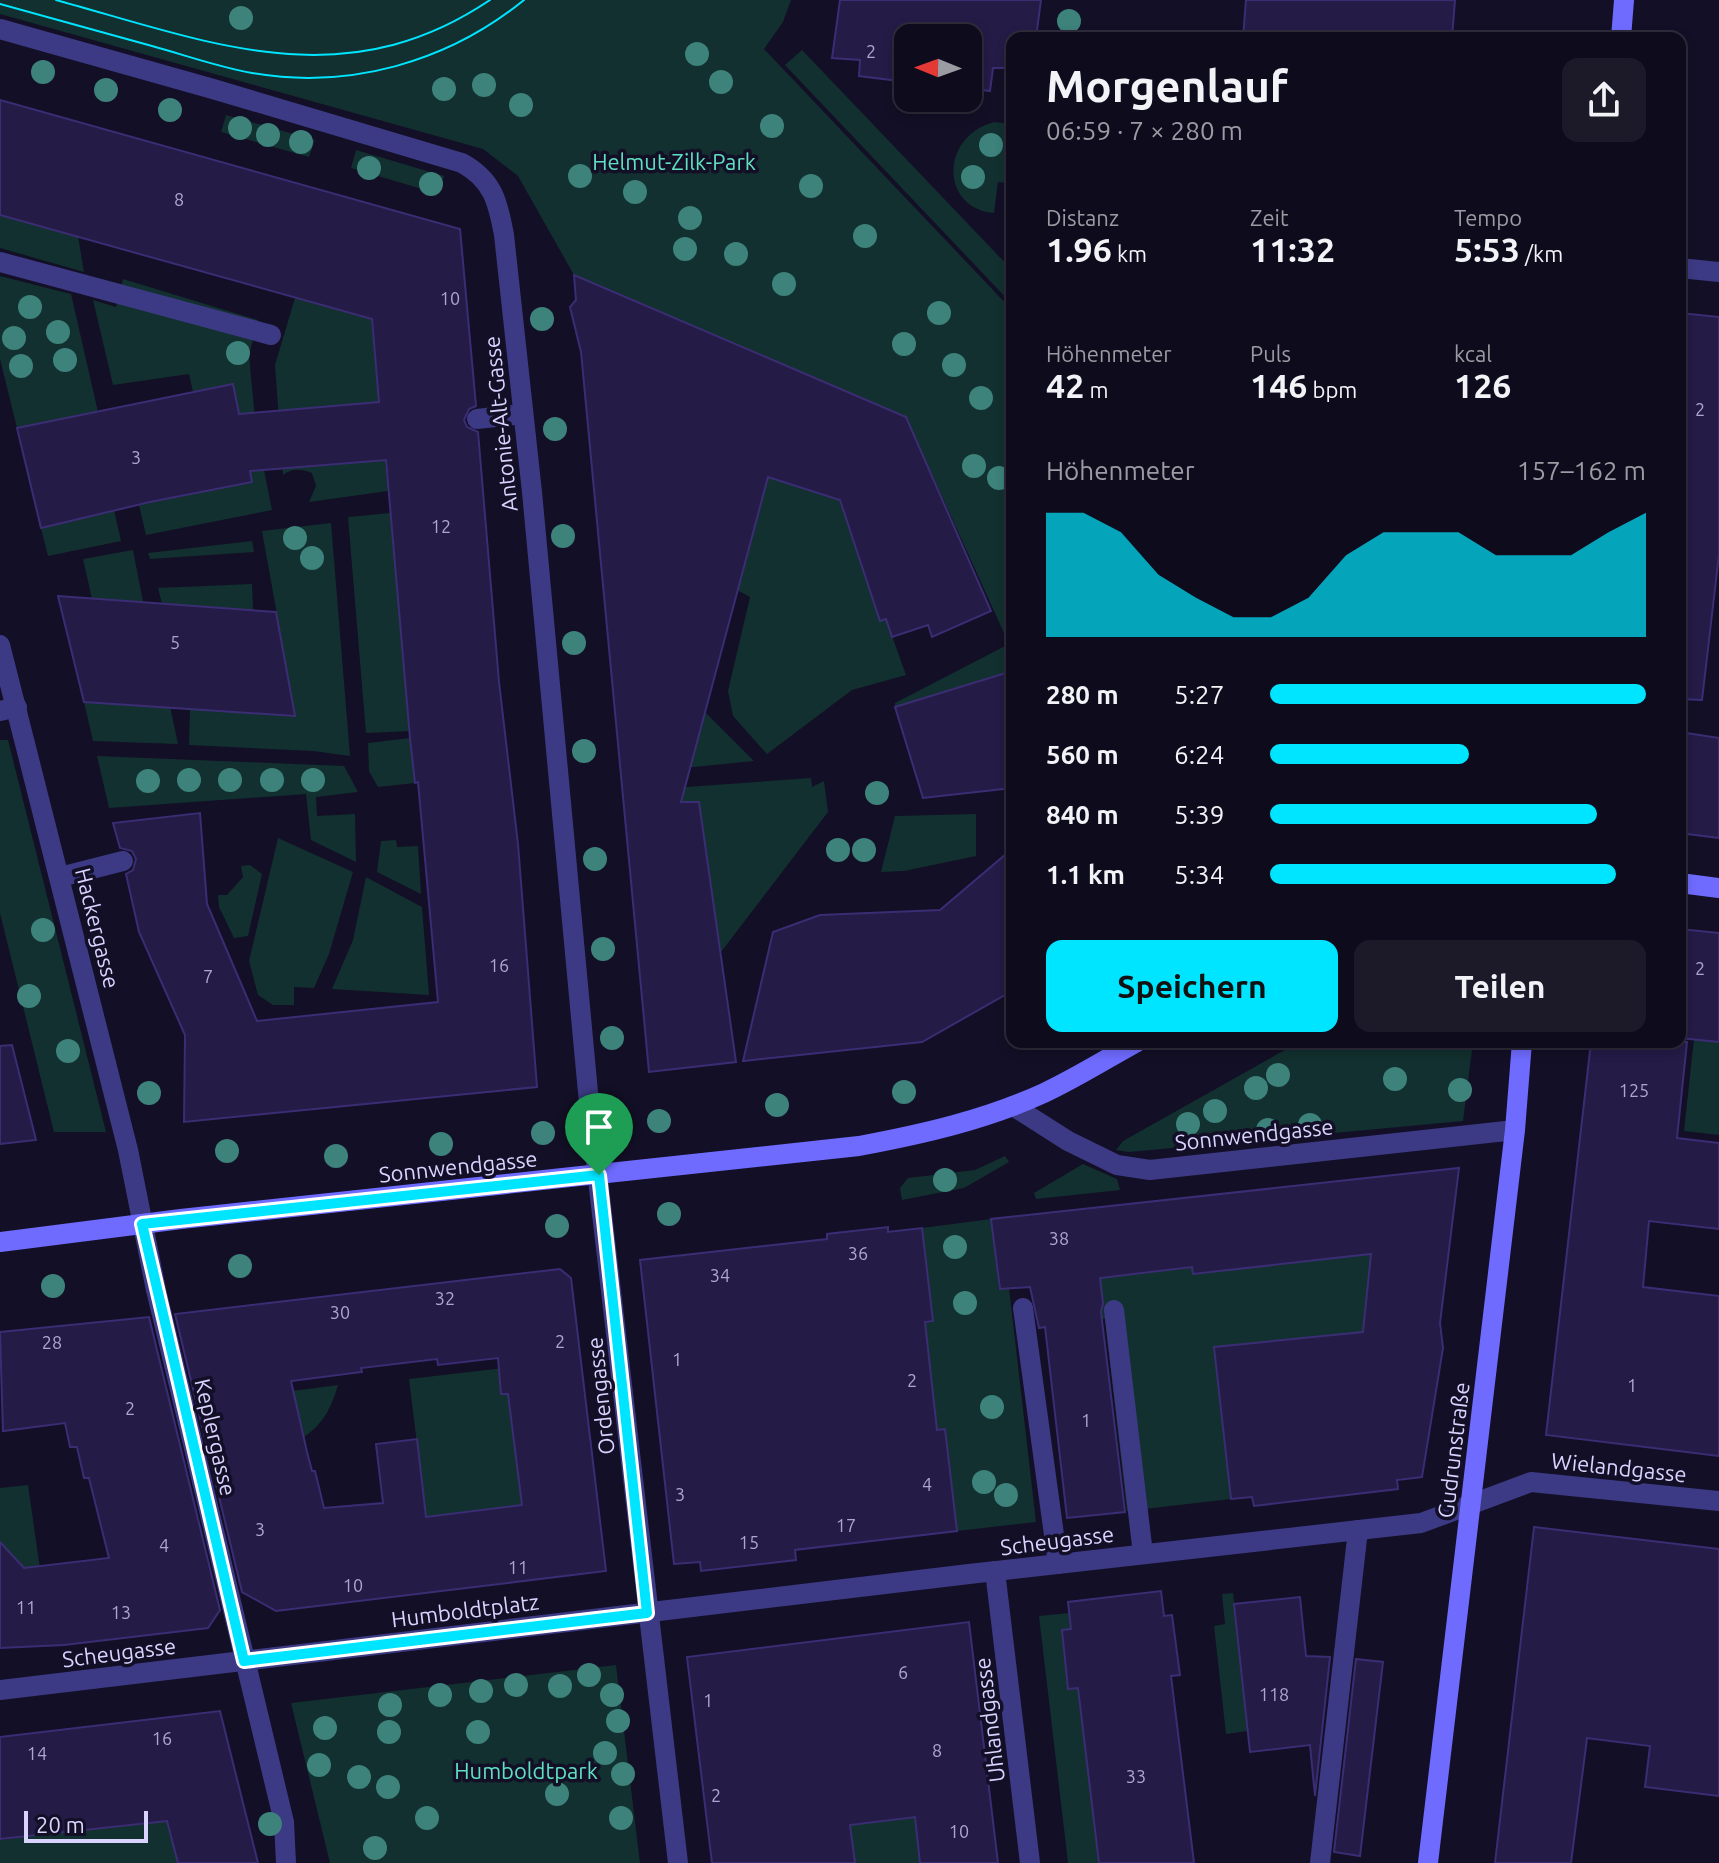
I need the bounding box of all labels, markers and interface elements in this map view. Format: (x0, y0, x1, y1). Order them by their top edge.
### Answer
north arrow (894, 24, 982, 112)
map controls (894, 24, 982, 112)
house number: 2 (866, 41, 876, 61)
button: share (1562, 58, 1646, 142)
text: Morgenlauf (1046, 61, 1288, 110)
text: 06:59 · 7 × 280 m (1046, 116, 1243, 145)
park label: Helmut-Zilk-Park (592, 149, 756, 174)
house number: 8 (174, 189, 184, 209)
text: Distanz (1046, 205, 1119, 230)
text: Zeit (1250, 205, 1289, 230)
text: Tempo (1454, 205, 1522, 230)
text: 1.96 (1046, 230, 1112, 268)
text: 11:32 (1250, 230, 1335, 268)
text: 5:53 (1454, 230, 1520, 268)
text: km (1112, 241, 1147, 266)
text: /km (1520, 241, 1563, 266)
house number: 10 (440, 288, 460, 308)
street label: Antonie-Alt-Gasse (478, 335, 522, 513)
text: Höhenmeter (1046, 341, 1172, 366)
text: Puls (1250, 341, 1291, 366)
text: kcal (1454, 341, 1492, 366)
text: 42 (1046, 366, 1084, 404)
text: 146 (1250, 366, 1308, 404)
text: 126 (1454, 366, 1512, 404)
text: m (1084, 377, 1108, 402)
text: bpm (1308, 377, 1357, 402)
house number: 2 (1695, 399, 1705, 419)
house number: 3 (131, 447, 141, 467)
text: Höhenmeter (1046, 456, 1195, 485)
text: 157–162 m (1517, 456, 1646, 485)
house number: 12 (431, 516, 451, 536)
house number: 5 (170, 632, 180, 652)
text: 280 m (1046, 680, 1119, 709)
text: 5:27 (1174, 680, 1224, 709)
text: 560 m (1046, 740, 1119, 769)
text: 6:24 (1174, 740, 1224, 769)
text: 840 m (1046, 800, 1119, 829)
text: 5:39 (1174, 800, 1224, 829)
text: 1.1 km (1046, 860, 1125, 889)
text: 5:34 (1174, 860, 1224, 889)
street label: Hackergasse (71, 865, 125, 991)
button: Speichern (1046, 940, 1338, 1032)
button: Teilen (1354, 940, 1646, 1032)
house number: 16 (489, 955, 509, 975)
house number: 2 (1695, 958, 1705, 978)
house number: 7 (203, 966, 213, 986)
house number: 125 (1619, 1080, 1649, 1100)
pin (565, 1093, 633, 1175)
icon: arrive (577, 1105, 621, 1149)
street label: Sonnwendgasse (1173, 1113, 1335, 1155)
street label: Sonnwendgasse (377, 1145, 539, 1187)
house number: 38 (1049, 1228, 1069, 1248)
house number: 36 (848, 1243, 868, 1263)
house number: 34 (710, 1265, 730, 1285)
house number: 32 (435, 1288, 455, 1308)
house number: 30 (330, 1302, 350, 1322)
house number: 2 (555, 1331, 565, 1351)
house number: 28 (42, 1332, 62, 1352)
street label: Ordengasse (581, 1336, 619, 1456)
house number: 1 (672, 1349, 682, 1369)
house number: 2 (907, 1370, 917, 1390)
house number: 1 (1627, 1375, 1637, 1395)
street label: Keplergasse (190, 1376, 242, 1498)
street label: Gudrunstraße (1432, 1381, 1474, 1519)
house number: 2 (125, 1398, 135, 1418)
house number: 1 (1081, 1410, 1091, 1430)
street label: Wielandgasse (1550, 1447, 1688, 1487)
house number: 4 (922, 1474, 932, 1494)
house number: 3 (675, 1484, 685, 1504)
house number: 17 (836, 1515, 856, 1535)
house number: 3 (255, 1519, 265, 1539)
street label: Scheugasse (999, 1521, 1115, 1559)
house number: 15 (739, 1532, 759, 1552)
house number: 4 (159, 1535, 169, 1555)
house number: 11 (508, 1557, 528, 1577)
house number: 10 (343, 1575, 363, 1595)
street label: Humboldtplatz (390, 1589, 540, 1631)
house number: 11 (16, 1597, 36, 1617)
house number: 13 (111, 1602, 131, 1622)
street label: Scheugasse (61, 1633, 177, 1671)
street label: Uhlandgasse (969, 1656, 1009, 1784)
house number: 6 (898, 1662, 908, 1682)
house number: 118 (1259, 1684, 1289, 1704)
house number: 1 (703, 1690, 713, 1710)
house number: 16 (152, 1728, 172, 1748)
house number: 8 (932, 1740, 942, 1760)
house number: 14 (27, 1743, 47, 1763)
park label: Humboldtpark (454, 1758, 598, 1783)
house number: 33 (1126, 1766, 1146, 1786)
house number: 2 (711, 1785, 721, 1805)
scale bar (24, 1807, 148, 1843)
text: 20 m (36, 1812, 85, 1837)
house number: 10 (949, 1821, 969, 1841)

